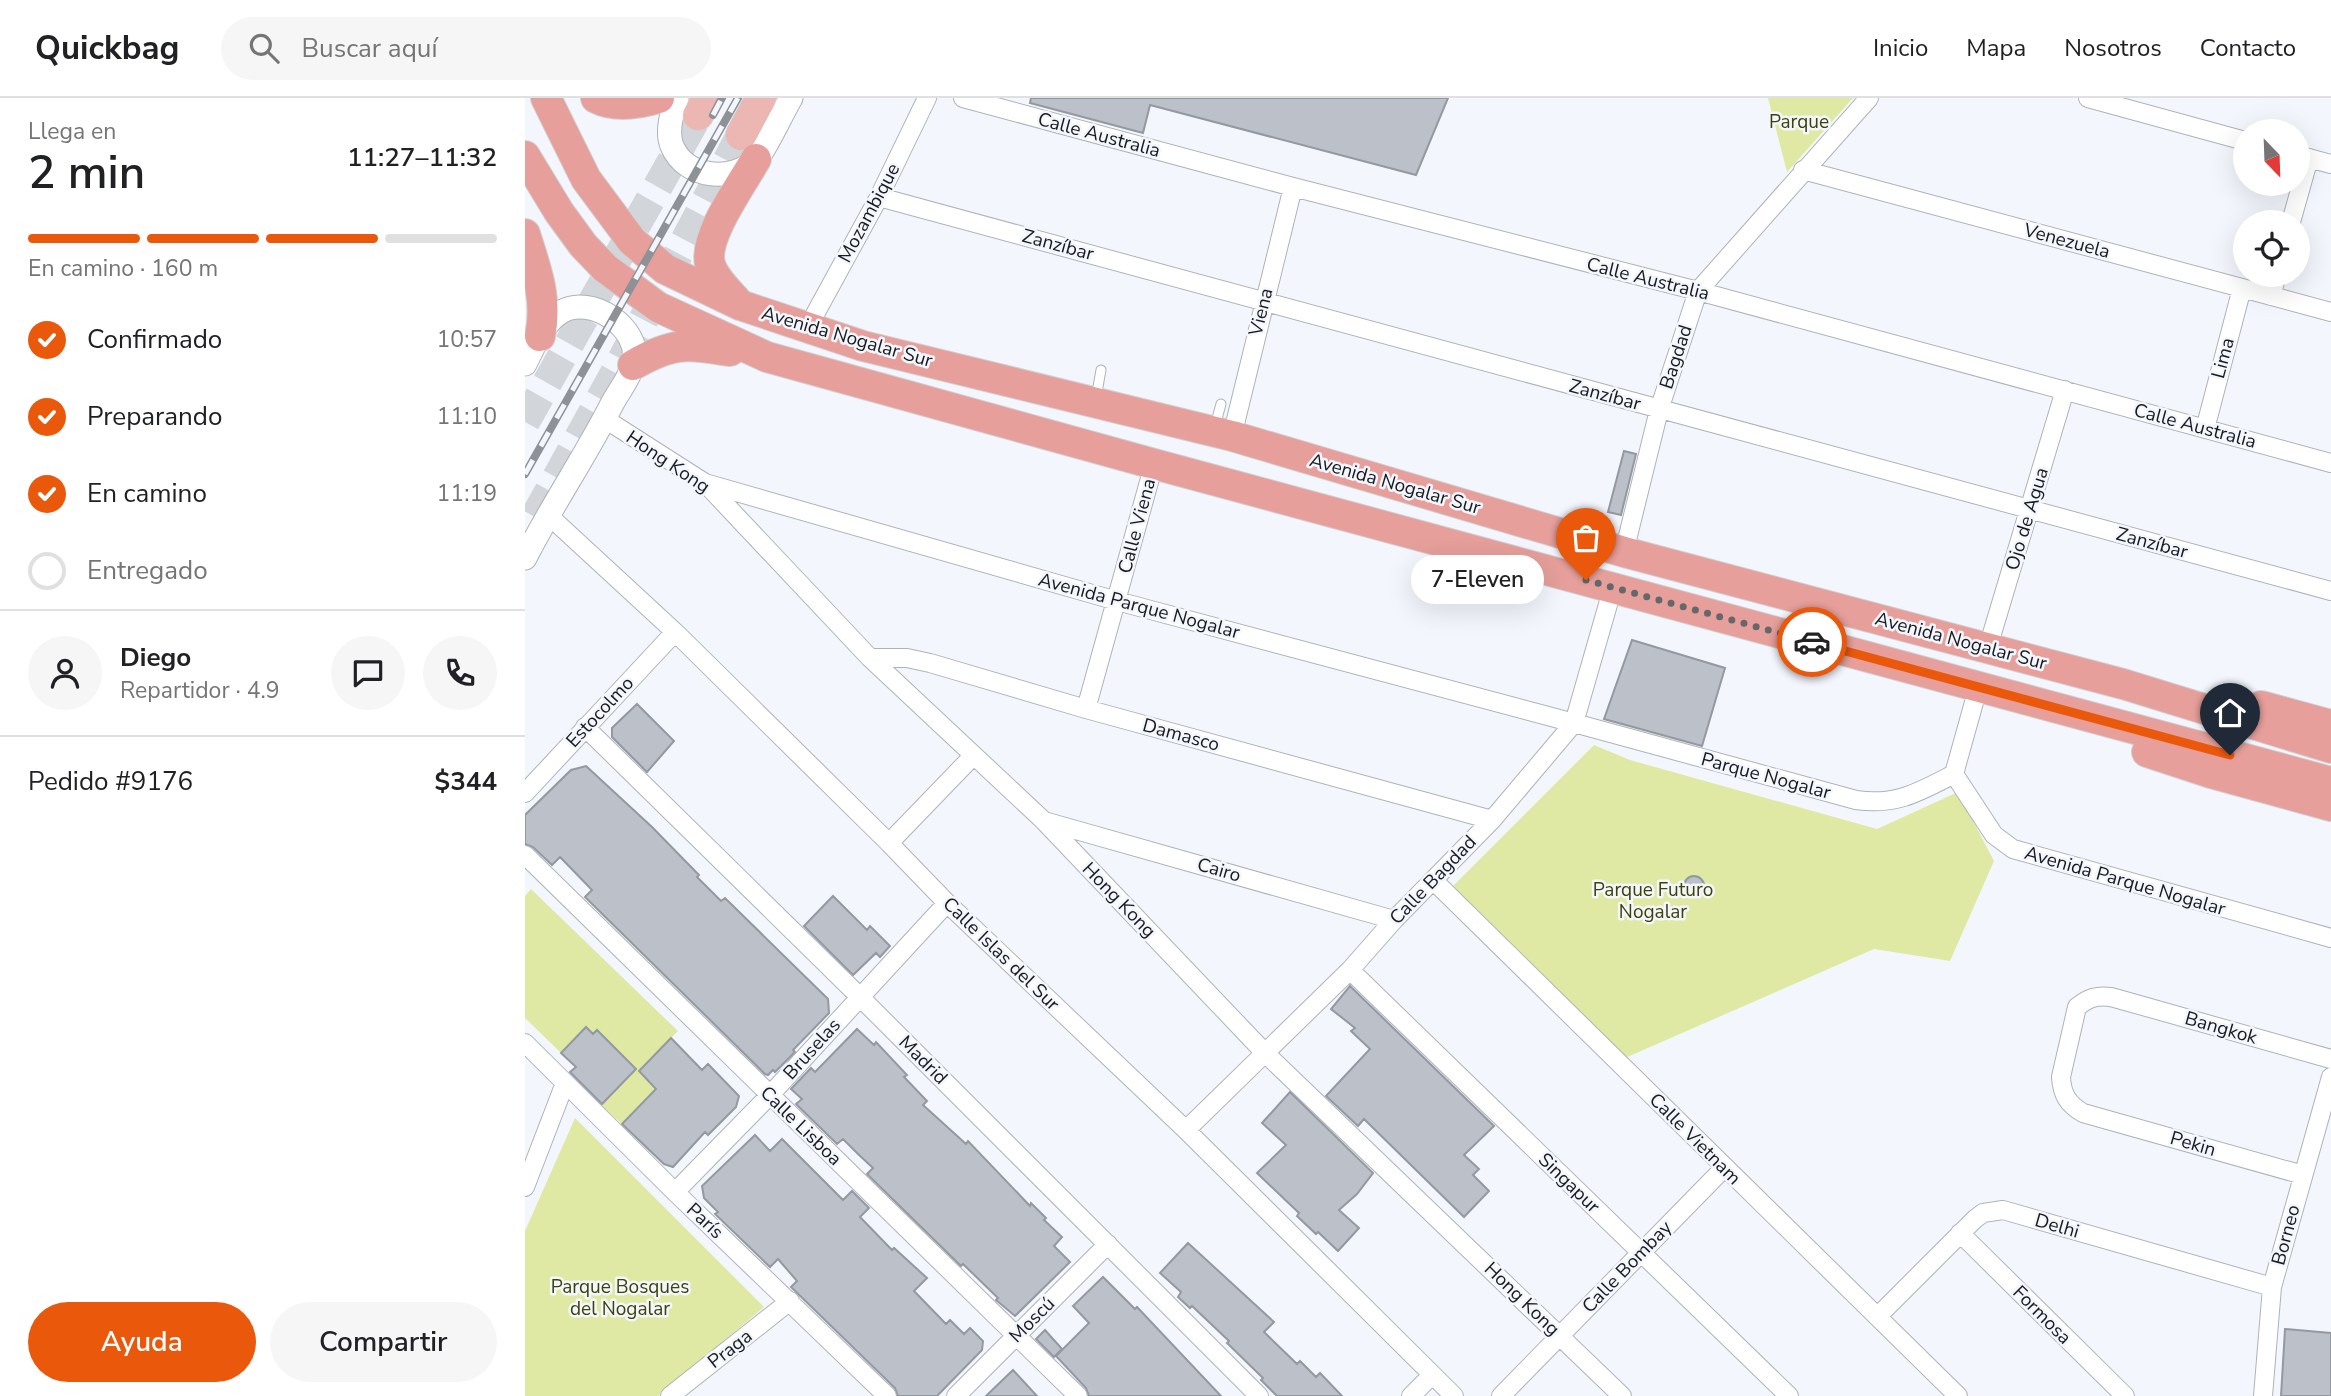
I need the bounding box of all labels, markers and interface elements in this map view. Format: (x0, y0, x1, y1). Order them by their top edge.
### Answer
search box (221, 17, 711, 80)
text: Quickbag (35, 26, 179, 71)
icon: search (245, 29, 283, 67)
text: Buscar aquí (301, 31, 437, 66)
text: Inicio (1873, 32, 1928, 64)
text: Mapa (1966, 32, 2026, 64)
text: Nosotros (2064, 32, 2162, 64)
text: Contacto (2200, 32, 2296, 64)
street label: Calle Australia (1035, 106, 1163, 164)
park label: Parque (1769, 109, 1829, 135)
text: Llega en (28, 116, 116, 147)
north arrow (2233, 119, 2310, 196)
map controls (2233, 119, 2310, 287)
text: 11:27–11:32 (347, 140, 497, 175)
text: 2 min (28, 141, 145, 204)
street label: Mozambique (832, 159, 906, 267)
button: locate (2233, 210, 2310, 287)
street label: Venezuela (2020, 217, 2113, 265)
street label: Zanzíbar (1019, 223, 1097, 267)
street label: Calle Australia (1584, 251, 1712, 307)
text: En camino · 160 m (28, 253, 218, 284)
street label: Viena (1242, 285, 1279, 340)
street label: Avenida Nogalar Sur (758, 300, 936, 374)
icon: check (28, 321, 66, 359)
street label: Bagdad (1653, 321, 1699, 393)
text: Confirmado (87, 322, 222, 357)
text: 10:57 (437, 324, 497, 355)
street label: Lima (2205, 335, 2241, 381)
street label: Zanzíbar (1566, 373, 1644, 417)
street label: Calle Australia (2131, 397, 2259, 455)
icon: check (28, 398, 66, 436)
text: Preparando (87, 399, 222, 434)
text: 11:10 (437, 401, 497, 432)
street label: Hong Kong (621, 424, 715, 500)
street label: Avenida Nogalar Sur (1306, 447, 1484, 521)
street label: Ojo de Agua (1999, 464, 2055, 574)
icon: check (28, 475, 66, 513)
text: En camino (87, 476, 207, 511)
street label: Calle Viena (1112, 476, 1162, 576)
text: 11:19 (437, 478, 497, 509)
pin (1556, 508, 1616, 580)
icon: bag (1567, 519, 1605, 557)
street label: Zanzíbar (2113, 521, 2191, 565)
text: Entregado (87, 553, 208, 588)
callout: 7-Eleven (1411, 556, 1544, 604)
text: 7-Eleven (1431, 564, 1524, 595)
street label: Avenida Parque Nogalar (1035, 567, 1243, 645)
street label: Avenida Nogalar Sur (1872, 606, 2050, 676)
courier (1777, 607, 1847, 677)
icon: car (1793, 623, 1831, 661)
button: person (28, 636, 102, 710)
button: chat (331, 636, 405, 710)
button: phone (423, 636, 497, 710)
text: Diego (120, 640, 191, 675)
street label: Estocolmo (560, 671, 640, 753)
text: Repartidor · 4.9 (120, 675, 280, 706)
pin (2200, 683, 2260, 755)
icon: home (2211, 694, 2249, 732)
street label: Damasco (1140, 712, 1222, 758)
street label: Parque Nogalar (1698, 746, 1834, 806)
text: Pedido #9176 (28, 764, 193, 799)
text: $344 (435, 764, 497, 799)
street label: Calle Bagdad (1384, 830, 1482, 930)
street label: Avenida Parque Nogalar (2022, 840, 2229, 922)
street label: Cairo (1194, 851, 1244, 889)
street label: Hong Kong (1076, 856, 1162, 944)
park label: Parque Futuro Nogalar (1593, 877, 1713, 925)
street label: Calle Islas del Sur (937, 891, 1065, 1017)
street label: Bangkok (2182, 1005, 2261, 1051)
street label: Bruselas (777, 1013, 847, 1085)
street label: Madrid (893, 1030, 953, 1090)
street label: Calle Lisboa (754, 1080, 848, 1172)
street label: Calle Vietnam (1643, 1087, 1747, 1191)
street label: Pekin (2167, 1125, 2219, 1163)
street label: Singapur (1532, 1147, 1606, 1219)
street label: París (681, 1197, 729, 1245)
street label: Borneo (2265, 1202, 2307, 1268)
street label: Delhi (2032, 1207, 2082, 1245)
street label: Calle Bombay (1576, 1215, 1678, 1319)
street label: Hong Kong (1478, 1256, 1566, 1342)
park label: Parque Bosques del Nogalar (551, 1274, 689, 1322)
street label: Formosa (2007, 1280, 2077, 1350)
street label: Moscú (1003, 1291, 1061, 1349)
button: Ayuda (28, 1302, 256, 1382)
button: Compartir (270, 1302, 497, 1382)
street label: Praga (702, 1323, 758, 1375)

